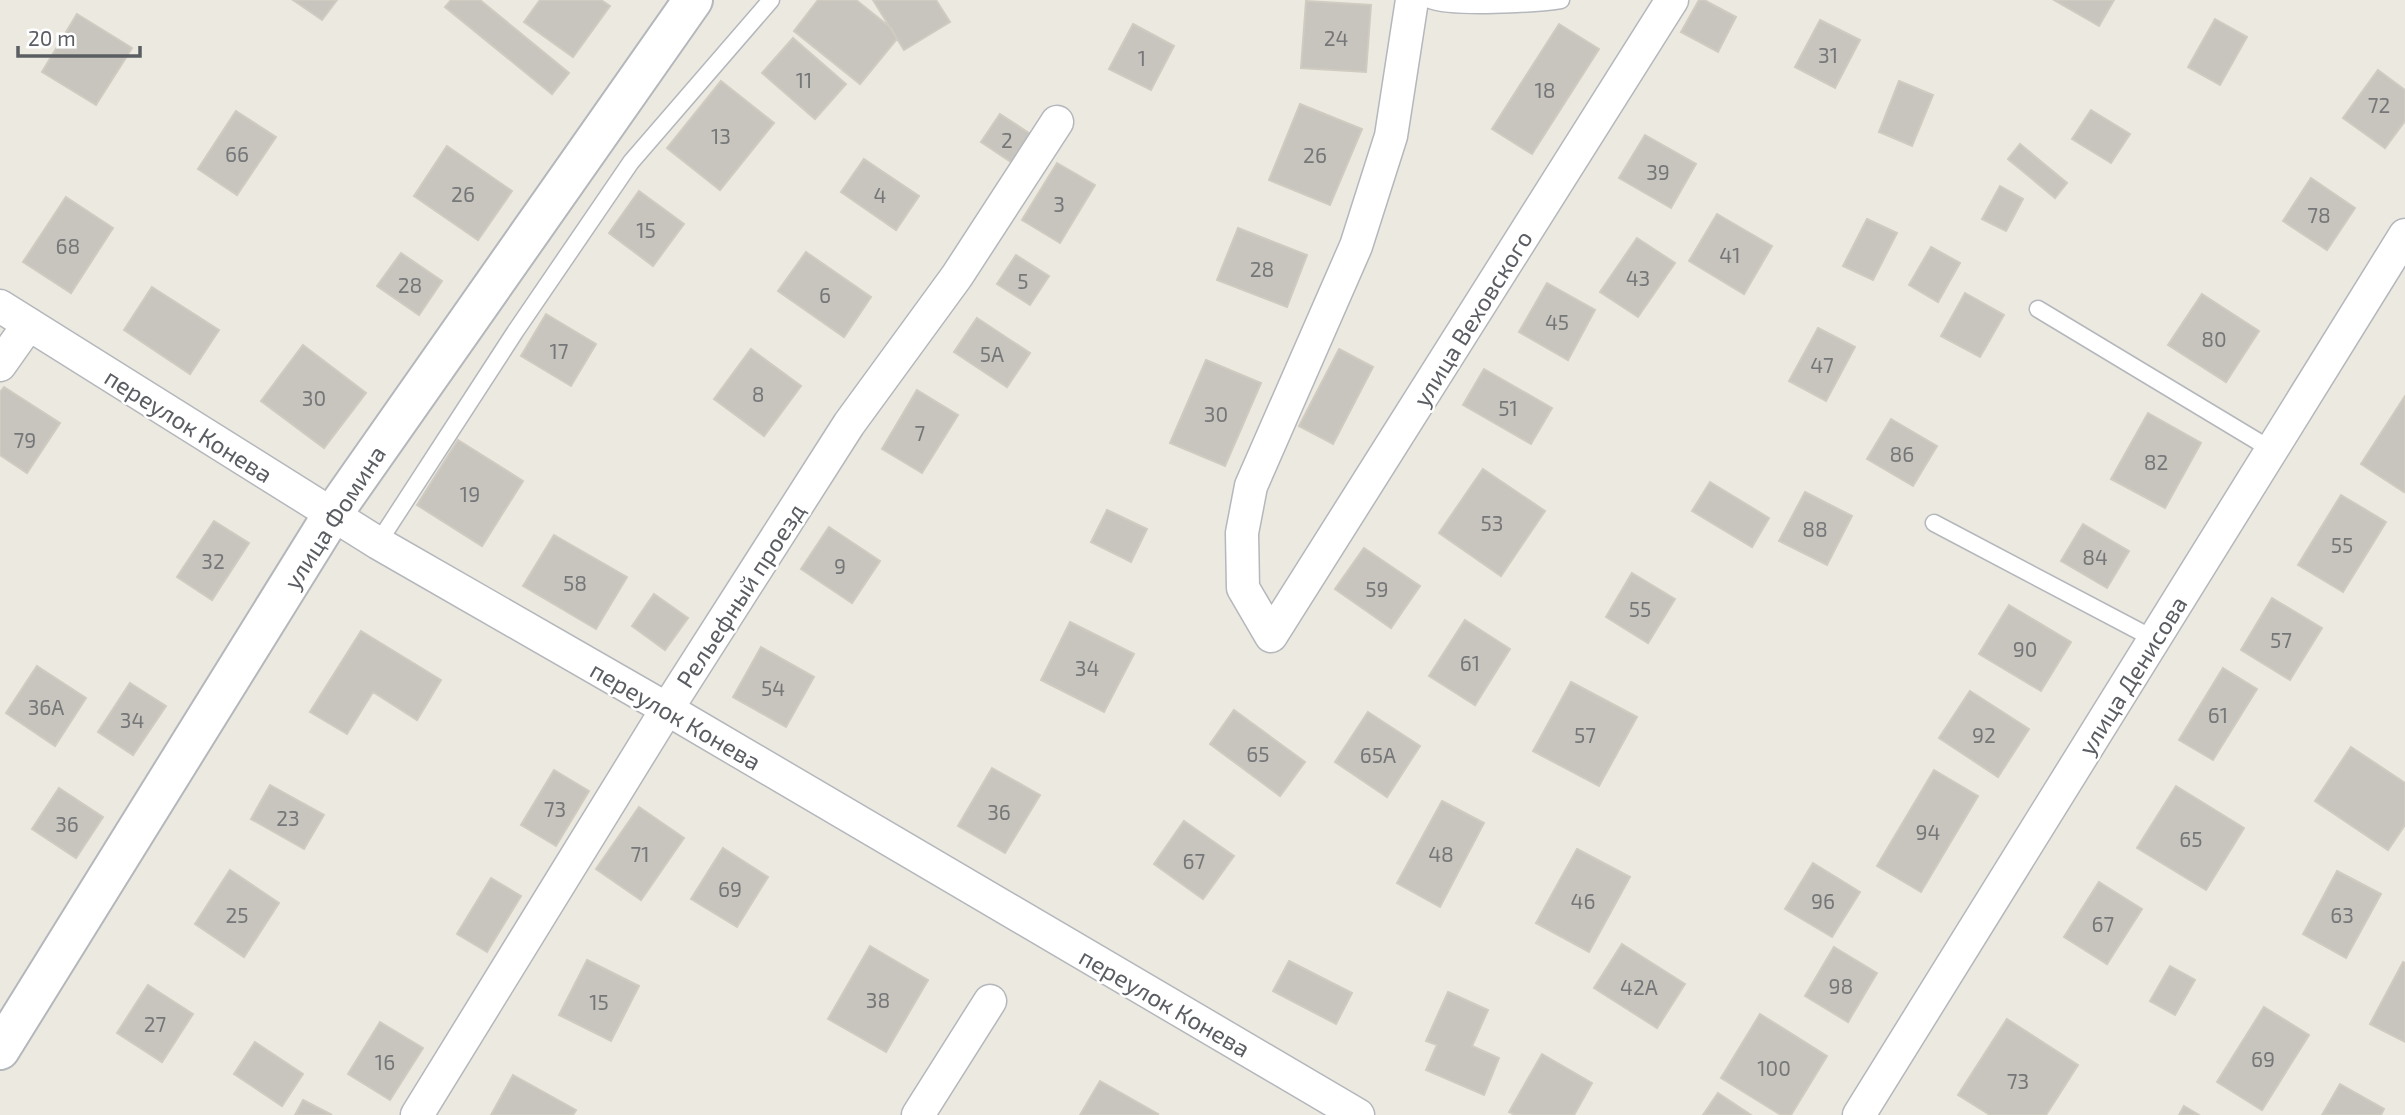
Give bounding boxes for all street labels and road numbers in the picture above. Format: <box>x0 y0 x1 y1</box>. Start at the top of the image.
street label: улица Веховского <box>1406 225 1539 412</box>
street label: переулок Конева <box>99 362 278 489</box>
street label: улица Фомина <box>277 440 392 595</box>
street label: Рельефный проезд <box>670 497 810 693</box>
street label: улица Денисова <box>2072 590 2193 760</box>
street label: переулок Конева <box>585 654 767 777</box>
street label: переулок Конева <box>1074 941 1256 1064</box>

